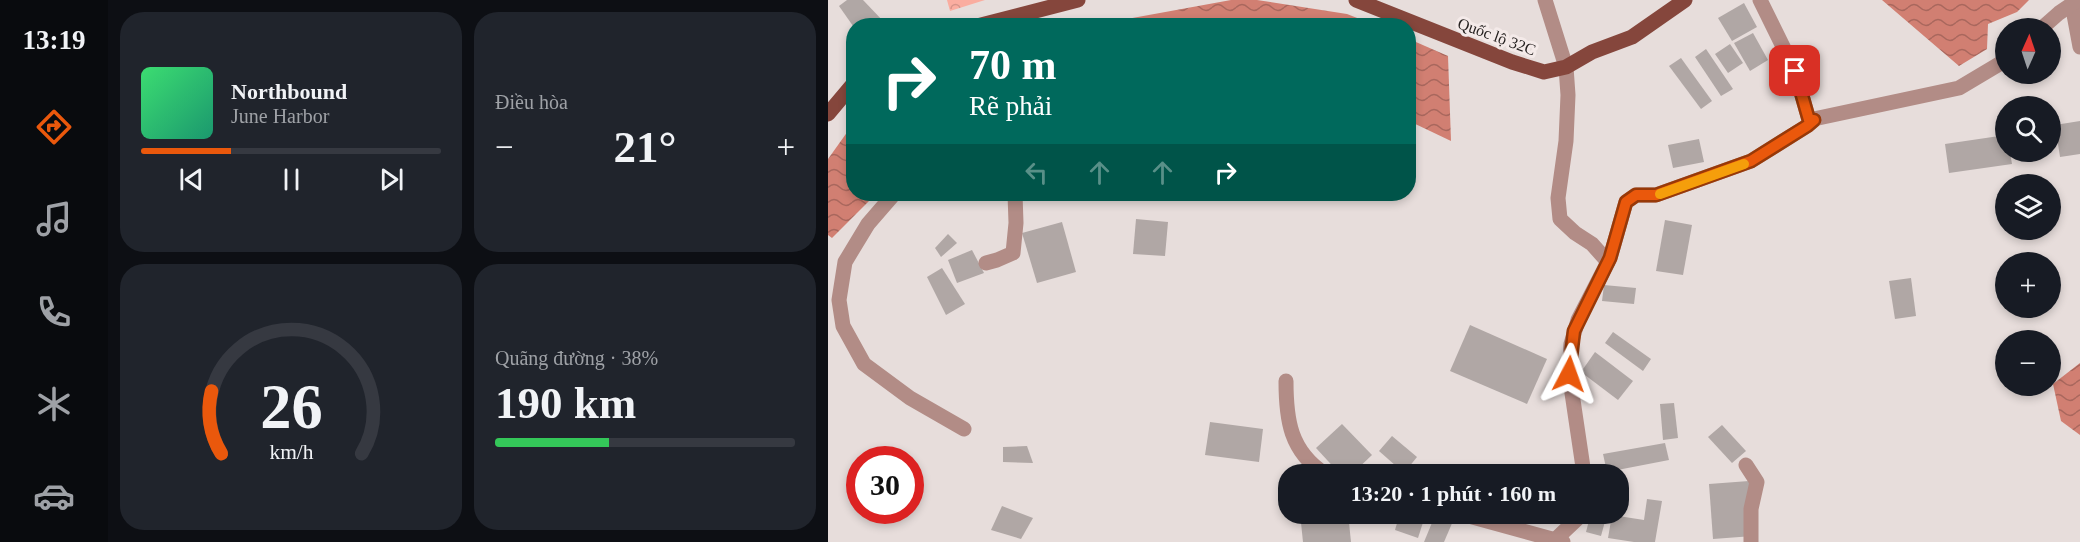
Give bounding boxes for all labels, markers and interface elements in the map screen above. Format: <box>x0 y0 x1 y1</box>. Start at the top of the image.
street label: Quốc lộ 32C <box>1455 14 1538 58</box>
north arrow <box>1995 18 2061 84</box>
map controls <box>1995 18 2061 396</box>
text: 13:19 <box>23 25 86 55</box>
icon: right <box>870 42 948 120</box>
text: 70 m <box>969 42 1057 88</box>
pin <box>1769 45 1820 96</box>
icon: arrive <box>1778 54 1811 87</box>
text: Northbound <box>231 79 347 104</box>
text: Điều hòa <box>495 91 568 113</box>
text: Rẽ phải <box>969 91 1052 121</box>
button: search <box>1995 96 2061 162</box>
text: June Harbor <box>231 105 329 127</box>
icon: directions <box>33 106 75 148</box>
text: 21° <box>614 122 677 172</box>
text: − <box>495 129 514 165</box>
text: + <box>776 129 795 165</box>
icon: left <box>1020 156 1053 189</box>
icon: ahead <box>1083 156 1116 189</box>
icon: ahead <box>1146 156 1179 189</box>
icon: right <box>1209 156 1242 189</box>
icon: previous <box>175 163 208 196</box>
icon: pause <box>275 163 308 196</box>
icon: next <box>375 163 408 196</box>
button: layers <box>1995 174 2061 240</box>
icon: music <box>33 198 75 240</box>
button: + <box>1995 252 2061 318</box>
icon: phone <box>33 291 75 333</box>
button: − <box>1995 330 2061 396</box>
position arrow <box>1537 342 1601 406</box>
text: Quãng đường · 38% <box>495 347 658 369</box>
text: 26 <box>260 372 322 441</box>
text: 190 km <box>495 378 636 428</box>
icon: climate <box>33 383 75 425</box>
text: km/h <box>269 440 313 464</box>
speed limit sign: 30 <box>846 446 924 524</box>
icon: car <box>33 475 75 517</box>
text: 13:20 · 1 phút · 160 m <box>1351 481 1556 506</box>

